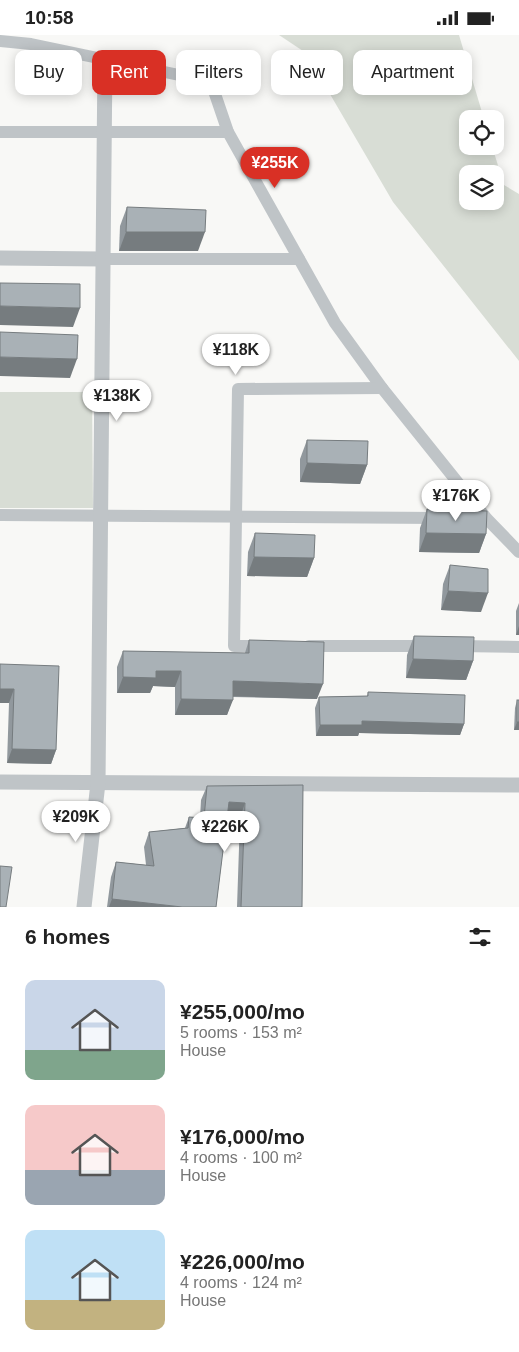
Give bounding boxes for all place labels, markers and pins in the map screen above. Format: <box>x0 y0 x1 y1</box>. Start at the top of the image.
pin: ¥255K <box>240 147 310 189</box>
pin: ¥118K <box>201 333 271 376</box>
pin: ¥138K <box>82 379 152 422</box>
pin: ¥176K <box>421 479 491 522</box>
pin: ¥209K <box>41 801 111 843</box>
pin: ¥226K <box>190 811 260 853</box>

